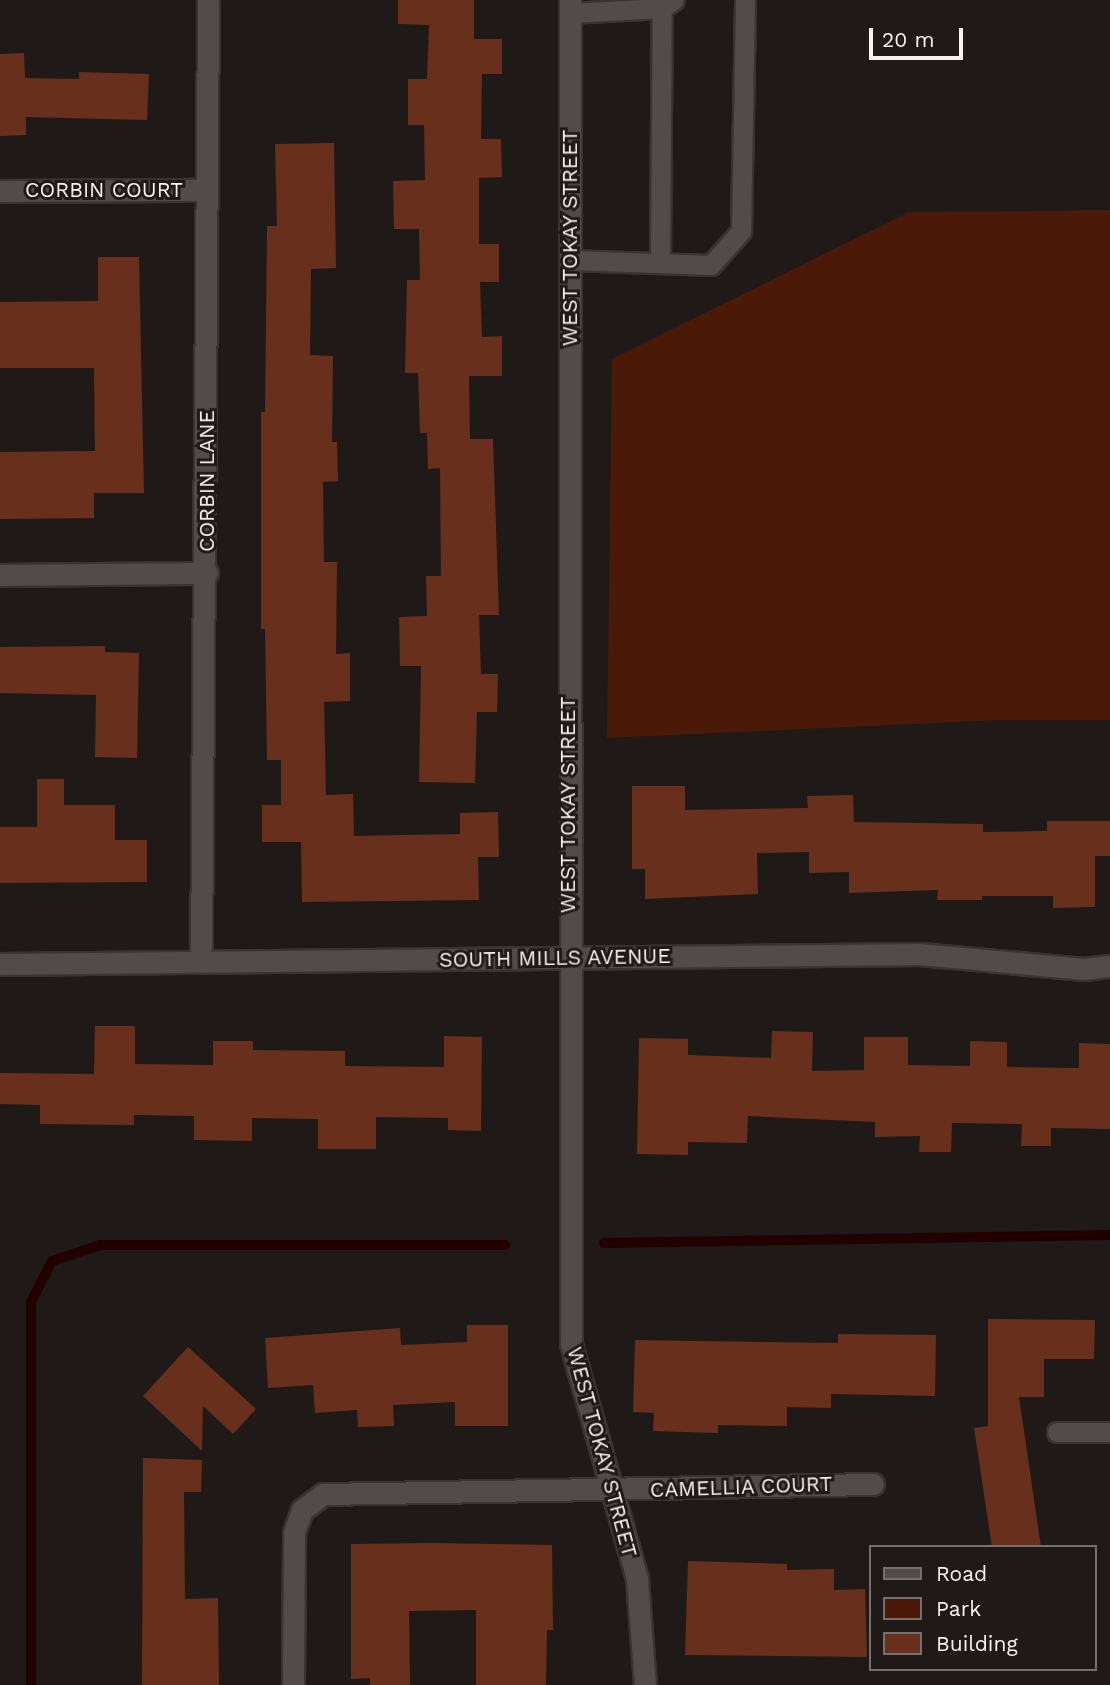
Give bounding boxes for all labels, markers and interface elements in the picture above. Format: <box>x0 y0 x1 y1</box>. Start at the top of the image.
scale bar <box>872 14 967 58</box>
text: 20 m <box>882 27 934 52</box>
street label: WEST TOKAY STREET <box>557 129 583 347</box>
street label: CORBIN COURT <box>25 177 183 203</box>
street label: CORBIN LANE <box>194 410 220 552</box>
street label: WEST TOKAY STREET <box>555 696 581 914</box>
street label: SOUTH MILLS AVENUE <box>439 943 671 973</box>
street label: WEST TOKAY STREET <box>562 1343 642 1561</box>
street label: CAMELLIA COURT <box>649 1471 833 1503</box>
legend <box>869 1545 1096 1671</box>
text: Road <box>936 1561 987 1586</box>
text: Park <box>936 1596 981 1621</box>
text: Building <box>936 1631 1018 1656</box>

